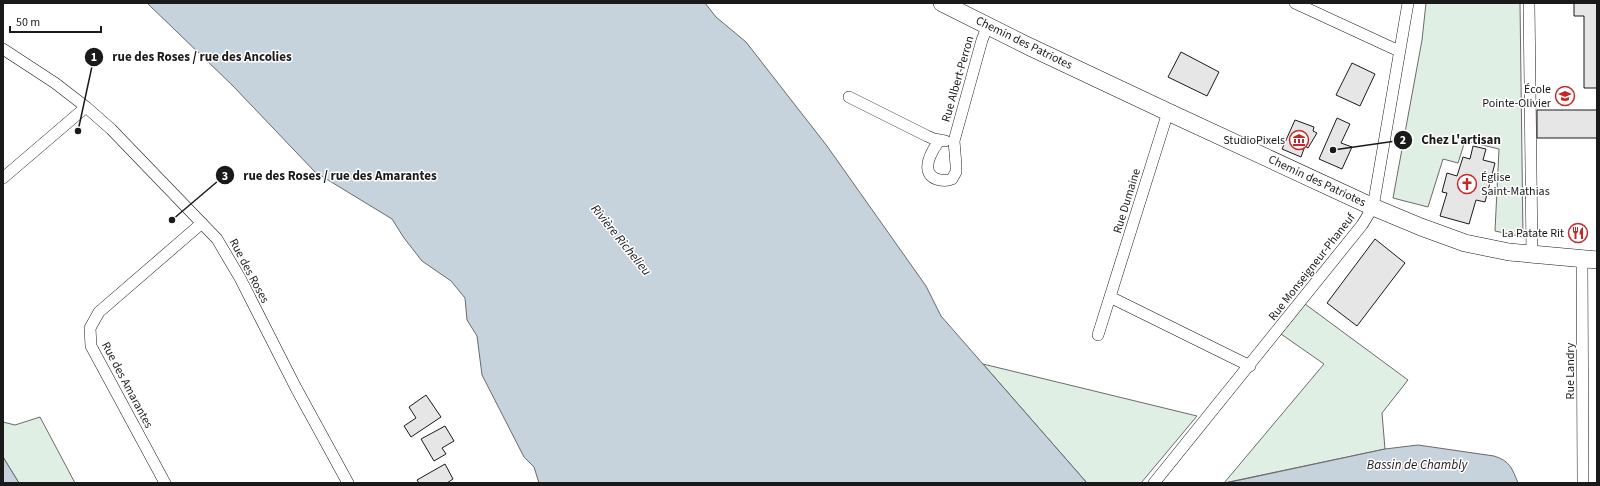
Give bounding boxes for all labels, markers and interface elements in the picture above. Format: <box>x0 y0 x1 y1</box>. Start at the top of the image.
scale bar <box>10 8 101 34</box>
street label: Chemin des Patriotes <box>973 12 1075 74</box>
text: 50 m <box>16 14 40 31</box>
street label: Rue Albert-Perron <box>938 34 978 124</box>
callout: rue des Roses / rue des Ancolies <box>84 44 300 69</box>
text: rue des Roses / rue des Ancolies <box>112 48 292 66</box>
text: 1 <box>91 49 97 66</box>
place label: École Pointe-Olivier <box>1482 81 1552 112</box>
school or university icon: École Pointe-Olivier <box>1554 85 1576 107</box>
callout: Chez L'artisan <box>1393 127 1508 152</box>
museum icon: StudioPixels <box>1288 129 1310 151</box>
text: Chez L'artisan <box>1421 131 1501 149</box>
place label: StudioPixels <box>1223 132 1285 149</box>
text: 2 <box>1400 132 1406 149</box>
street label: Chemin des Patriotes <box>1265 151 1369 211</box>
callout: rue des Roses / rue des Amarantes <box>215 163 444 188</box>
street label: Rue Dumaine <box>1109 166 1145 236</box>
text: rue des Roses / rue des Amarantes <box>243 167 437 185</box>
text: 3 <box>222 168 228 185</box>
place label: Église Saint-Mathias <box>1481 169 1550 200</box>
church icon: Église Saint-Mathias <box>1456 173 1478 195</box>
water label: Rivière Richelieu <box>587 201 655 280</box>
street label: Rue Monseigneur-Phaneuf <box>1265 209 1360 324</box>
restaurant icon: La Patate Rit <box>1567 222 1589 244</box>
place label: La Patate Rit <box>1502 225 1564 242</box>
street label: Rue des Roses <box>225 236 273 306</box>
street label: Rue des Amarantes <box>97 339 157 431</box>
street label: Rue Landry <box>1562 342 1579 399</box>
water label: Bassin de Chambly <box>1367 456 1468 474</box>

